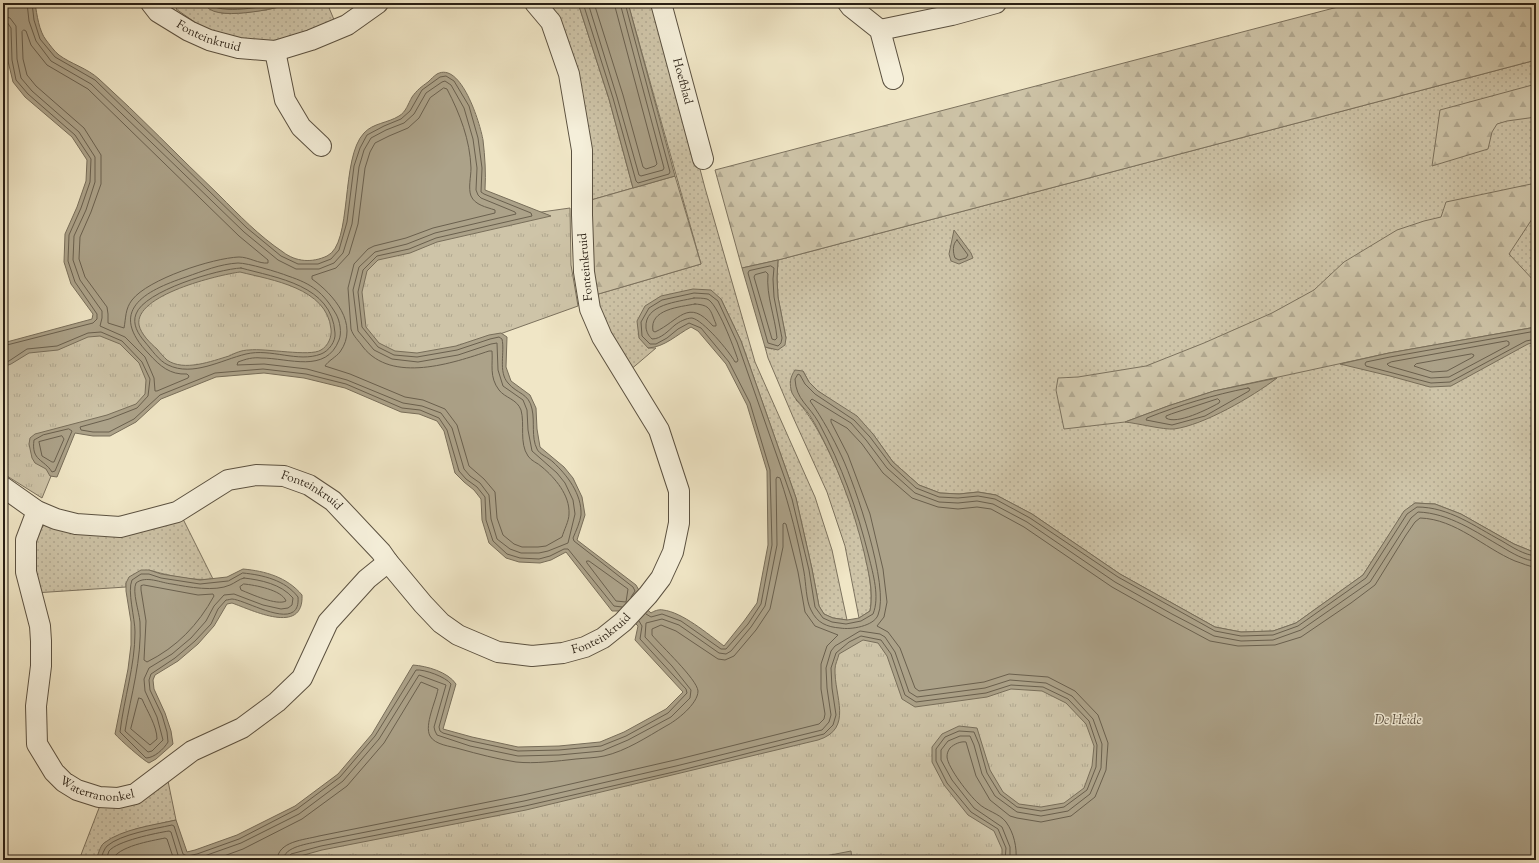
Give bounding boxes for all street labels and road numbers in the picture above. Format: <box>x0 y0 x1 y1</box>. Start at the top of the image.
street label: Fonteinkruid <box>173 16 243 57</box>
street label: Hoefblad <box>667 56 697 107</box>
street label: Fonteinkruid <box>574 232 598 302</box>
street label: Fonteinkruid <box>278 467 347 515</box>
street label: Fonteinkruid <box>570 609 636 659</box>
street label: Waterranonkel <box>56 772 137 807</box>

